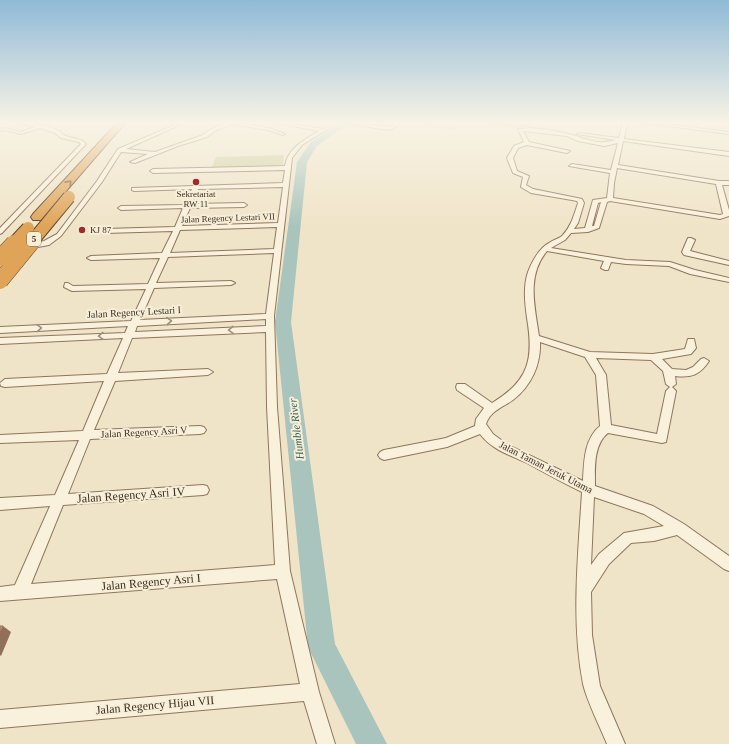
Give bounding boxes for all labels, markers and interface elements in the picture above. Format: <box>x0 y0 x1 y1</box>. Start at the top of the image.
marker: Sekretariat RW 11 <box>191 177 201 187</box>
one-way arrow <box>64 180 72 188</box>
place label: Sekretariat RW 11 <box>177 189 216 209</box>
street label: Jalan Regency Lestari VII <box>181 211 275 225</box>
marker: KJ 87 <box>77 225 87 235</box>
place label: KJ 87 <box>90 225 112 235</box>
road number: 5 <box>27 232 41 246</box>
street label: Jalan Regency Lestari I <box>87 304 181 320</box>
one-way arrow <box>166 317 172 326</box>
one-way arrow <box>36 324 42 333</box>
one-way arrow <box>228 326 234 335</box>
one-way arrow <box>98 332 104 341</box>
water label: Humble River <box>286 397 306 461</box>
street label: Jalan Regency Asri V <box>100 424 188 440</box>
street label: Jalan Taman Jeruk Utama <box>498 439 595 496</box>
street label: Jalan Regency Asri IV <box>76 484 186 506</box>
street label: Jalan Regency Asri I <box>101 571 201 593</box>
street label: Jalan Regency Hijau VII <box>95 693 215 717</box>

